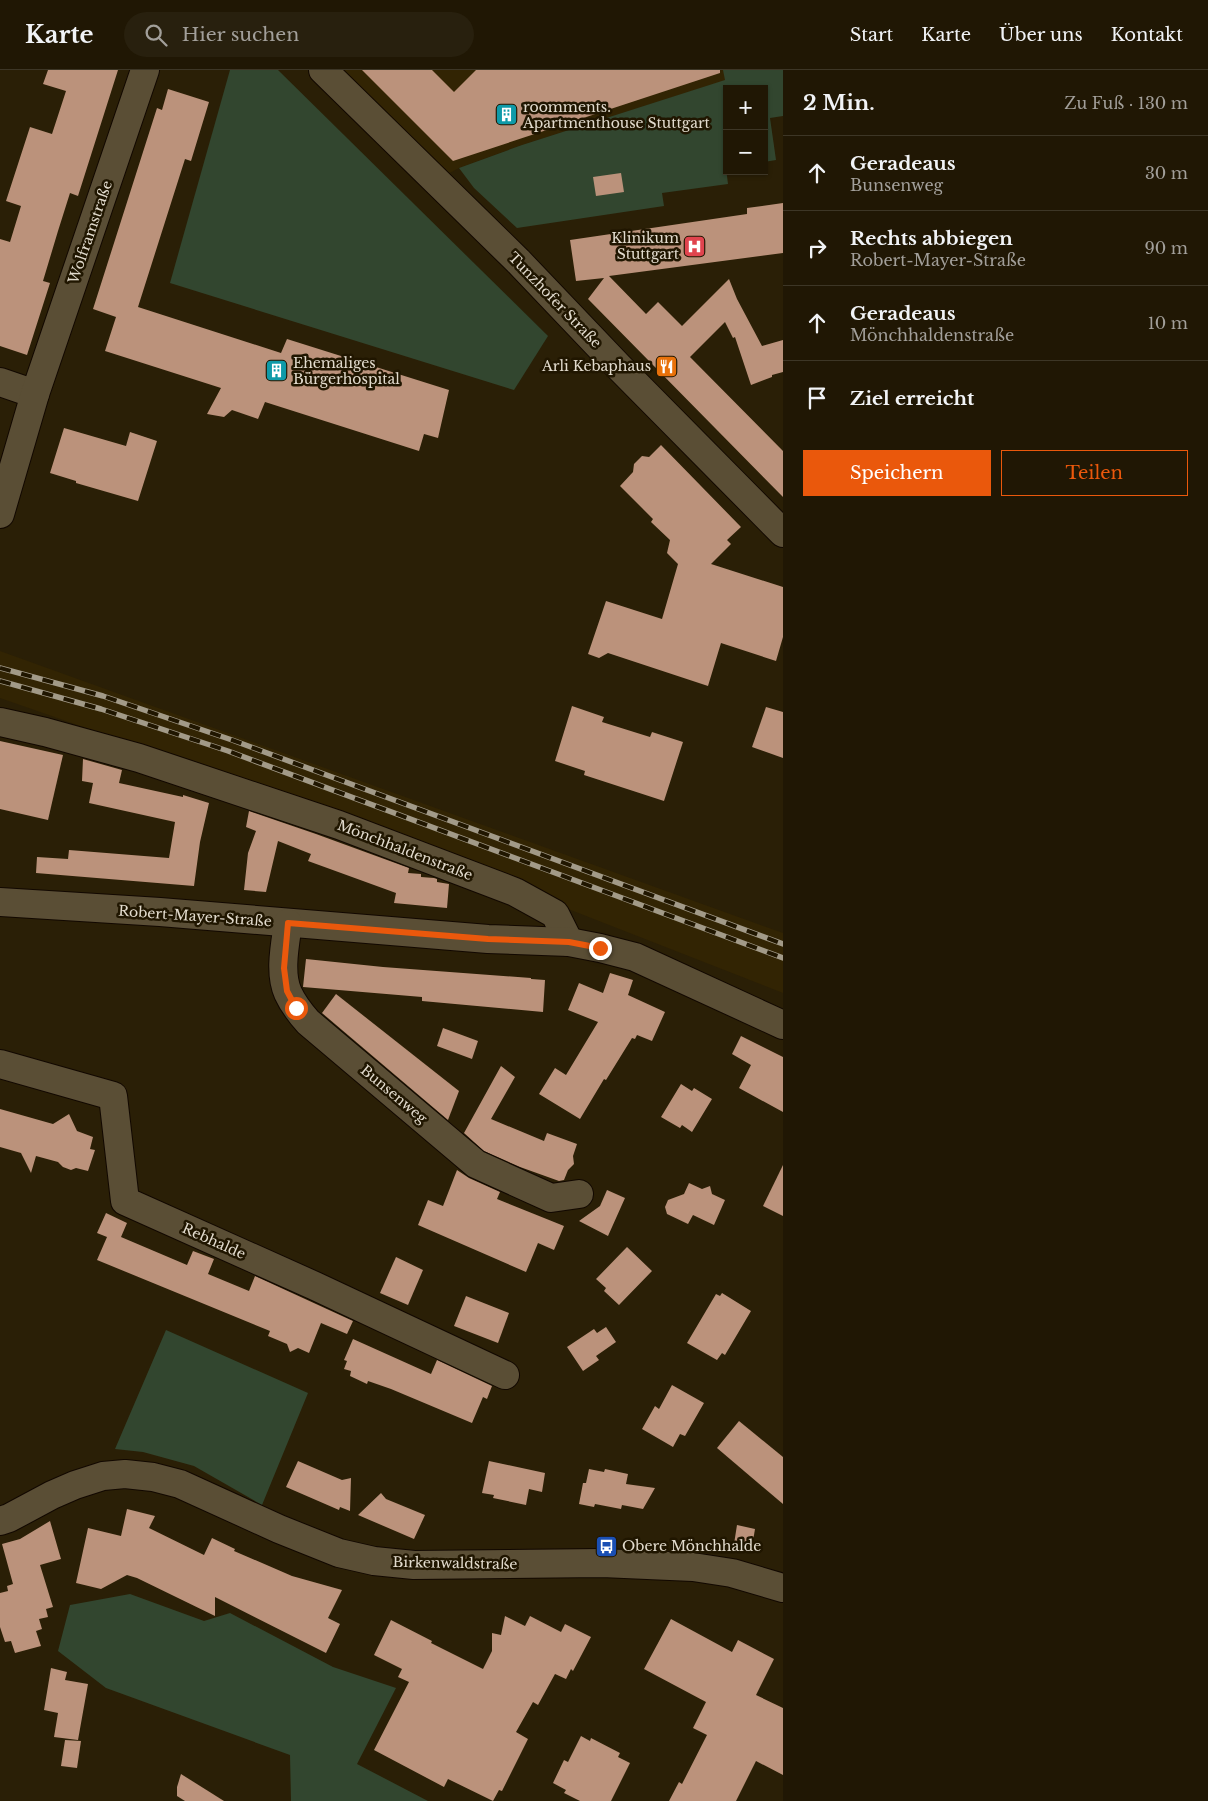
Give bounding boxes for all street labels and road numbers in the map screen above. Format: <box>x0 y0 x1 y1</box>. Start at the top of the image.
street label: Wolframstraße <box>64 178 116 287</box>
street label: Tunzhofer Straße <box>505 248 605 352</box>
street label: Mönchhaldenstraße <box>335 816 475 884</box>
street label: Robert-Mayer-Straße <box>118 902 272 930</box>
street label: Bunsenweg <box>357 1061 431 1127</box>
street label: Rebhalde <box>179 1219 249 1263</box>
street label: Birkenwaldstraße <box>392 1553 518 1573</box>

